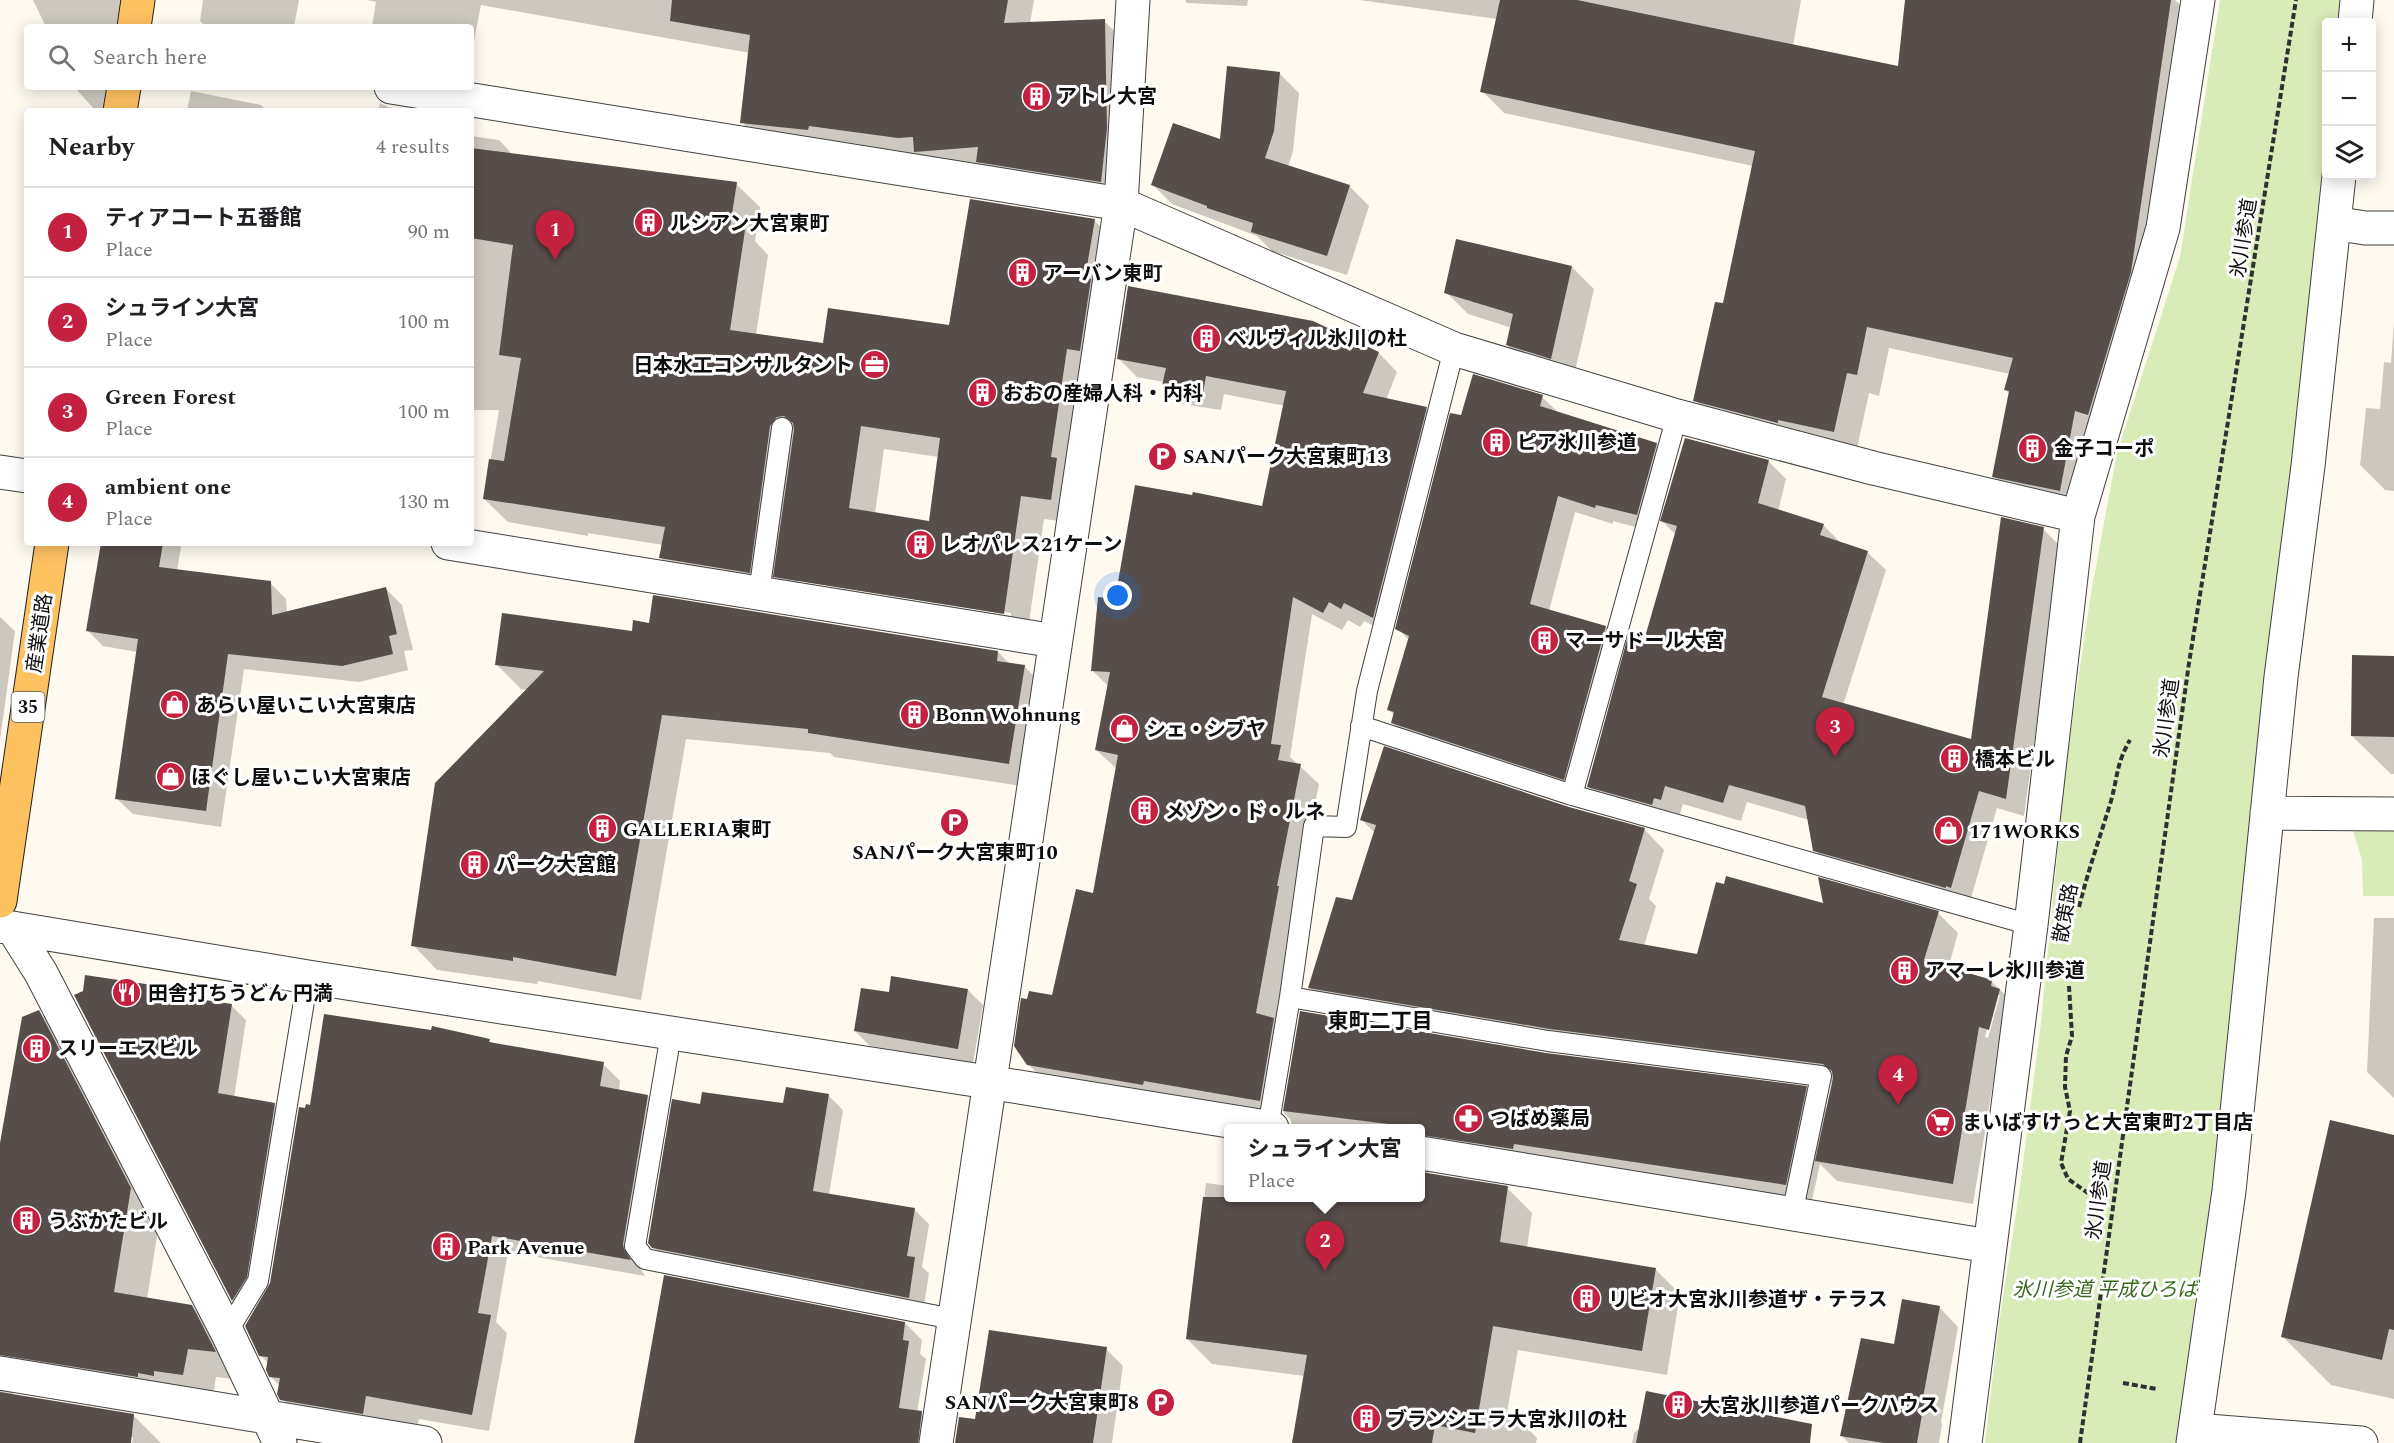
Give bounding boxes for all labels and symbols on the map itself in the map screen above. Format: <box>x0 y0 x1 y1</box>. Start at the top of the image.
building icon: アトレ大宮 <box>1020 80 1052 112</box>
place label: アトレ大宮 <box>1057 82 1157 112</box>
street label: 氷川参道 <box>2223 196 2265 280</box>
building icon: ルシアン大宮東町 <box>633 207 665 239</box>
place label: ルシアン大宮東町 <box>670 209 829 239</box>
pin: 1 <box>536 210 574 260</box>
building icon: アーバン東町 <box>1006 257 1038 289</box>
place label: アーバン東町 <box>1043 259 1163 289</box>
building icon: ベルヴィル氷川の杜 <box>1190 322 1222 354</box>
place label: ベルヴィル氷川の杜 <box>1227 324 1407 354</box>
office icon: 日本水工コンサルタント <box>858 349 890 381</box>
place label: 日本水工コンサルタント <box>633 351 853 381</box>
building icon: おおの産婦人科・内科 <box>966 377 998 409</box>
place label: おおの産婦人科・内科 <box>1003 379 1203 409</box>
building icon: ピア氷川参道 <box>1480 426 1512 458</box>
place label: ピア氷川参道 <box>1517 428 1637 458</box>
building icon: 金子コーポ <box>2017 432 2049 464</box>
place label: 金子コーポ <box>2054 434 2154 464</box>
parking icon: SANパーク大宮東町13 <box>1146 440 1178 472</box>
place label: SANパーク大宮東町13 <box>1183 442 1388 472</box>
building icon: レオパレス21ケーン <box>904 528 936 560</box>
place label: レオパレス21ケーン <box>941 530 1122 560</box>
your location <box>1103 581 1132 610</box>
street label: 産業道路 <box>20 591 60 675</box>
building icon: マーサドール大宮 <box>1528 624 1560 656</box>
place label: マーサドール大宮 <box>1565 626 1725 656</box>
street label: 氷川参道 <box>2147 676 2187 760</box>
shop icon: あらい屋いこい大宮東店 <box>159 689 191 721</box>
place label: あらい屋いこい大宮東店 <box>196 691 416 721</box>
road number: 35 <box>12 692 44 722</box>
building icon: Bonn Wohnung <box>898 698 930 730</box>
place label: Bonn Wohnung <box>935 700 1081 730</box>
pin: 3 <box>1816 708 1854 757</box>
shop icon: シェ・シブヤ <box>1109 713 1141 745</box>
place label: シェ・シブヤ <box>1146 715 1266 745</box>
building icon: 橋本ビル <box>1938 743 1970 775</box>
place label: 橋本ビル <box>1975 745 2055 775</box>
shop icon: ほぐし屋いこい大宮東店 <box>154 761 186 793</box>
place label: ほぐし屋いこい大宮東店 <box>191 763 411 793</box>
building icon: メゾン・ド・ルネ <box>1128 795 1160 827</box>
place label: メゾン・ド・ルネ <box>1165 797 1325 827</box>
parking icon: SANパーク大宮東町10 <box>939 806 971 838</box>
building icon: GALLERIA東町 <box>586 813 618 845</box>
place label: GALLERIA東町 <box>623 815 771 845</box>
shop icon: 171WORKS <box>1932 815 1964 847</box>
place label: 171WORKS <box>1969 817 2080 847</box>
place label: SANパーク大宮東町10 <box>852 838 1058 868</box>
building icon: パーク大宮館 <box>459 848 491 880</box>
place label: パーク大宮館 <box>496 850 616 880</box>
street label: 散策路 <box>2046 881 2086 946</box>
building icon: アマーレ氷川参道 <box>1888 954 1920 986</box>
place label: アマーレ氷川参道 <box>1925 956 2085 986</box>
restaurant icon: 田舎打ちうどん 円満 <box>111 977 143 1009</box>
place label: 田舎打ちうどん 円満 <box>148 979 333 1009</box>
district label: 東町二丁目 <box>1328 1006 1433 1038</box>
building icon: スリーエスビル <box>21 1032 53 1064</box>
place label: スリーエスビル <box>58 1034 198 1064</box>
pin: 4 <box>1878 1056 1918 1105</box>
pharmacy icon: つばめ薬局 <box>1453 1102 1485 1134</box>
place label: つばめ薬局 <box>1490 1104 1590 1134</box>
supermarket icon: まいばすけっと大宮東町2丁目店 <box>1925 1106 1957 1138</box>
place label: まいばすけっと大宮東町2丁目店 <box>1962 1108 2253 1138</box>
street label: 氷川参道 <box>2079 1158 2119 1242</box>
building icon: うぶかたビル <box>11 1205 43 1237</box>
place label: うぶかたビル <box>48 1207 168 1237</box>
pin: 2 <box>1306 1222 1344 1271</box>
building icon: Park Avenue <box>430 1231 462 1263</box>
place label: Park Avenue <box>467 1233 585 1263</box>
park label: 氷川参道 平成ひろば <box>2013 1275 2200 1305</box>
building icon: リビオ大宮氷川参道ザ・テラス <box>1571 1283 1603 1315</box>
place label: リビオ大宮氷川参道ザ・テラス <box>1608 1285 1888 1315</box>
parking icon: SANパーク大宮東町8 <box>1144 1386 1176 1418</box>
place label: SANパーク大宮東町8 <box>945 1388 1139 1418</box>
building icon: 大宮氷川参道パークハウス <box>1663 1389 1695 1421</box>
place label: 大宮氷川参道パークハウス <box>1700 1391 1939 1421</box>
building icon: ブランシエラ大宮氷川の杜 <box>1350 1403 1382 1435</box>
place label: ブランシエラ大宮氷川の杜 <box>1387 1405 1627 1435</box>

